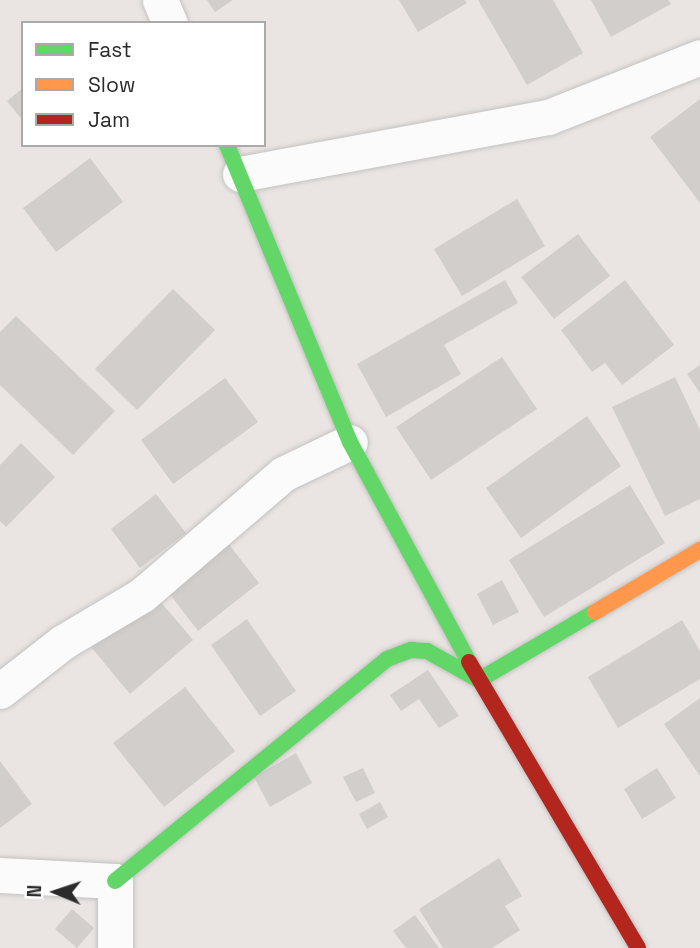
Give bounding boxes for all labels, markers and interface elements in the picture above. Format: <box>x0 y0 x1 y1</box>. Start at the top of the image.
legend <box>21 21 266 147</box>
text: Fast <box>88 36 132 63</box>
text: Slow <box>88 71 136 98</box>
text: Jam <box>88 106 130 133</box>
north arrow <box>21 857 91 927</box>
text: N <box>22 884 47 898</box>

